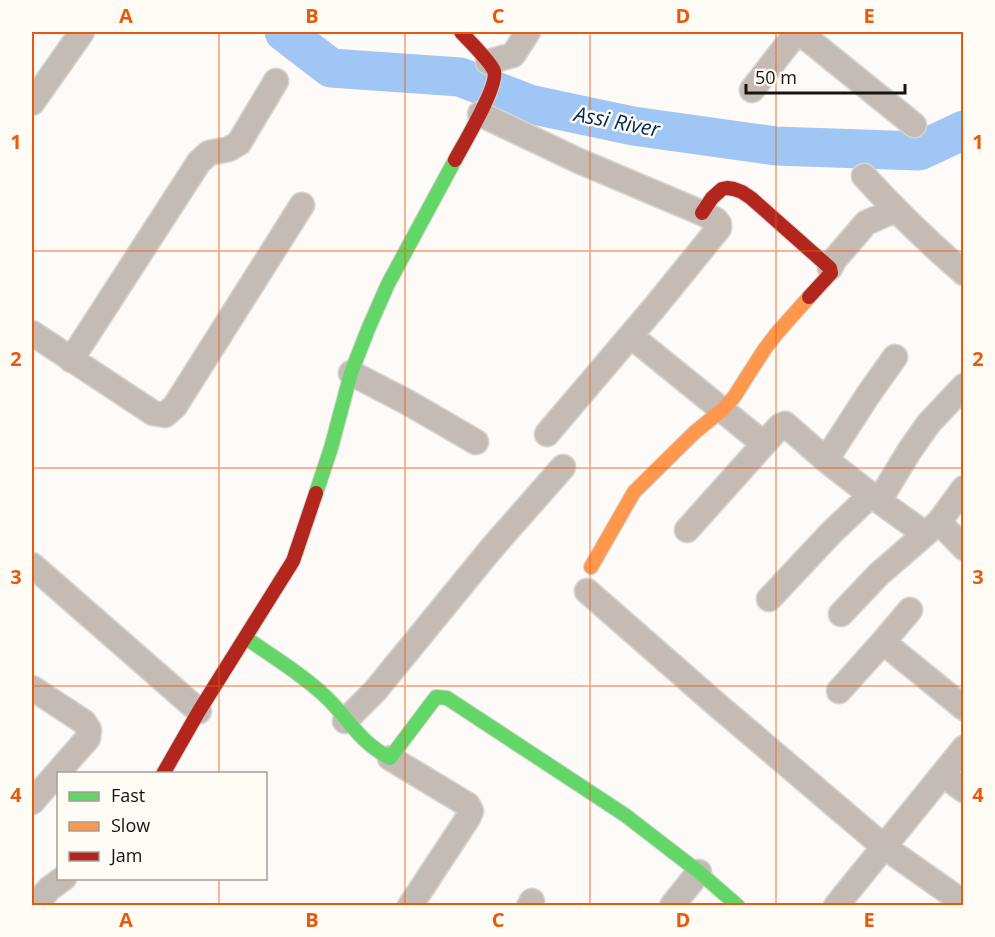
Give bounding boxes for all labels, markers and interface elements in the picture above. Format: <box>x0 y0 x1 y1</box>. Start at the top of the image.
text: A <box>119 2 133 29</box>
text: B <box>305 2 319 29</box>
text: C <box>492 2 505 29</box>
text: D <box>676 2 690 29</box>
text: E <box>863 2 875 29</box>
scale bar <box>746 57 905 95</box>
text: 50 m <box>755 65 797 89</box>
water label: Assi River <box>570 99 663 143</box>
text: 1 <box>10 128 22 155</box>
text: 1 <box>972 128 984 155</box>
text: 2 <box>10 345 22 372</box>
text: 2 <box>972 345 984 372</box>
text: 3 <box>10 563 22 590</box>
text: 3 <box>972 563 984 590</box>
legend <box>57 772 267 880</box>
text: 4 <box>10 781 22 808</box>
text: 4 <box>972 781 984 808</box>
text: Fast <box>111 783 145 807</box>
text: Slow <box>111 813 150 837</box>
text: Jam <box>109 843 143 867</box>
text: A <box>119 906 133 933</box>
text: B <box>305 906 319 933</box>
text: C <box>492 906 505 933</box>
text: D <box>676 906 690 933</box>
text: E <box>863 906 875 933</box>

